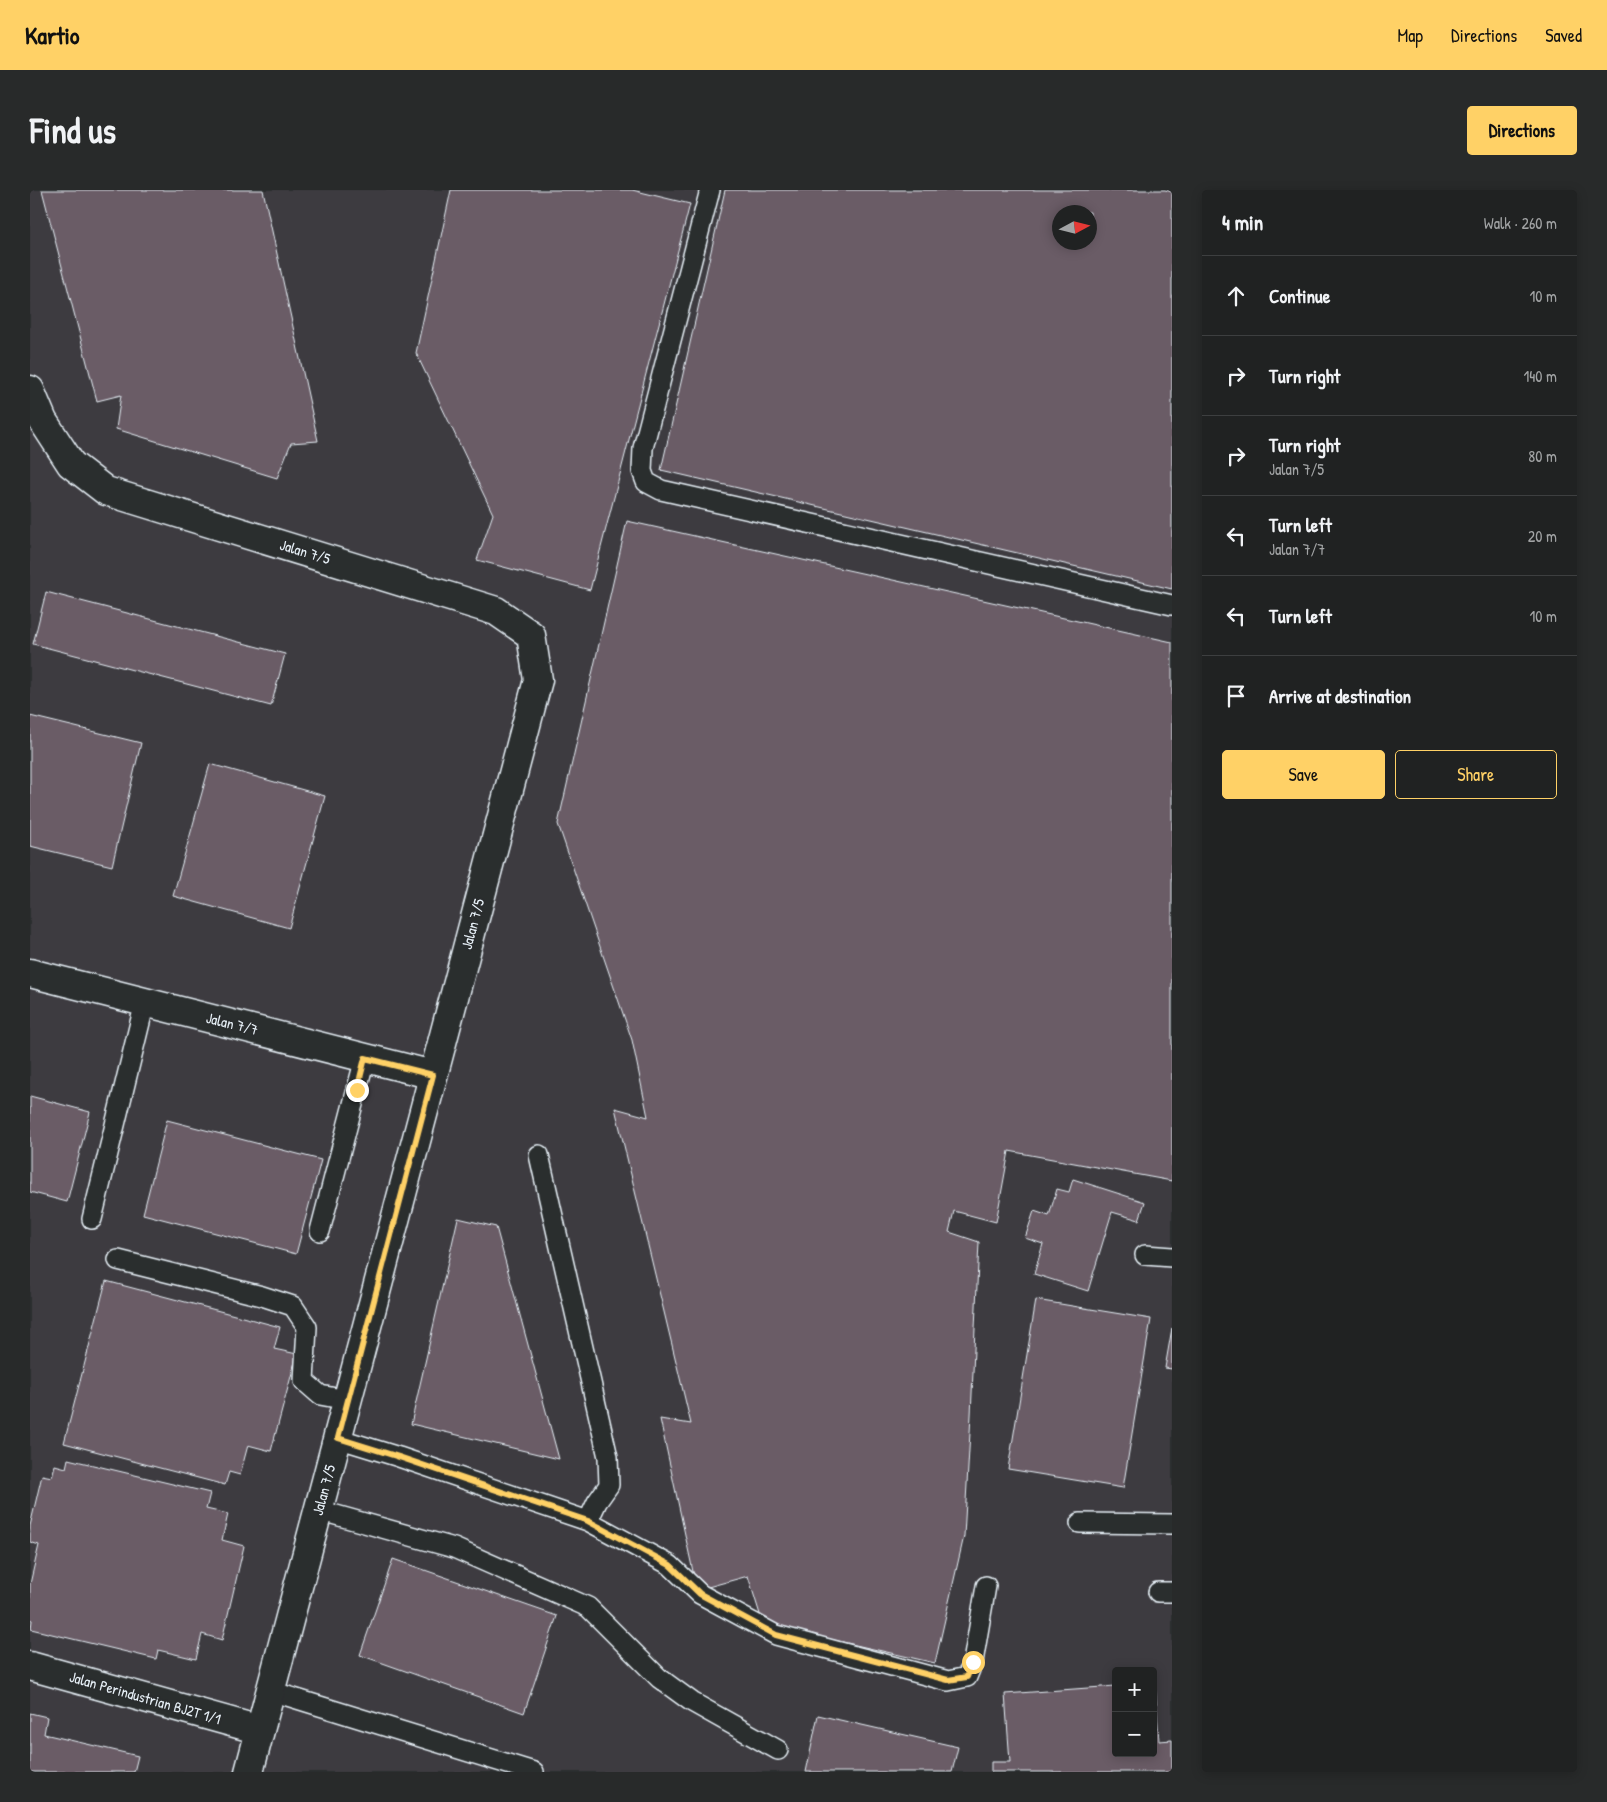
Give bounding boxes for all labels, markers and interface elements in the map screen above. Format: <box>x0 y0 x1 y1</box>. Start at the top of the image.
text: Kartio <box>25 19 80 51</box>
text: Map <box>1398 23 1423 48</box>
text: Directions <box>1451 23 1517 48</box>
text: Saved <box>1545 23 1582 48</box>
button: Directions <box>1467 106 1577 155</box>
text: Find us <box>30 107 116 154</box>
north arrow <box>1052 205 1097 250</box>
text: 4 min <box>1222 208 1263 237</box>
text: Walk · 260 m <box>1484 212 1557 234</box>
icon: ahead <box>1222 282 1250 310</box>
text: Continue <box>1269 283 1330 309</box>
text: 10 m <box>1529 285 1557 307</box>
icon: right <box>1222 362 1250 390</box>
text: Turn right <box>1269 363 1340 389</box>
text: 140 m <box>1523 365 1557 387</box>
text: Turn right <box>1269 432 1340 458</box>
icon: right <box>1222 442 1250 470</box>
text: 80 m <box>1528 445 1557 467</box>
text: Jalan 7/5 <box>1269 458 1324 480</box>
text: Turn left <box>1269 512 1332 538</box>
icon: left <box>1222 522 1250 550</box>
text: 20 m <box>1528 525 1557 547</box>
street label: Jalan 7/5 <box>277 534 334 569</box>
text: Jalan 7/7 <box>1269 538 1325 560</box>
icon: left <box>1222 602 1250 630</box>
text: Turn left <box>1269 603 1332 629</box>
text: 10 m <box>1529 605 1557 627</box>
icon: arrive <box>1222 682 1250 710</box>
text: Arrive at destination <box>1269 683 1411 709</box>
button: Save <box>1222 750 1385 799</box>
button: Share <box>1395 750 1557 799</box>
street label: Jalan 7/5 <box>456 896 490 952</box>
street label: Jalan 7/7 <box>204 1007 260 1040</box>
route end <box>346 1079 369 1102</box>
street label: Jalan 7/5 <box>307 1462 341 1518</box>
route start <box>962 1651 985 1674</box>
street label: Jalan Perindustrian BJ2T 1/1 <box>67 1666 223 1729</box>
map controls <box>1112 1667 1157 1757</box>
button: + <box>1112 1667 1157 1712</box>
button: − <box>1112 1712 1157 1757</box>

